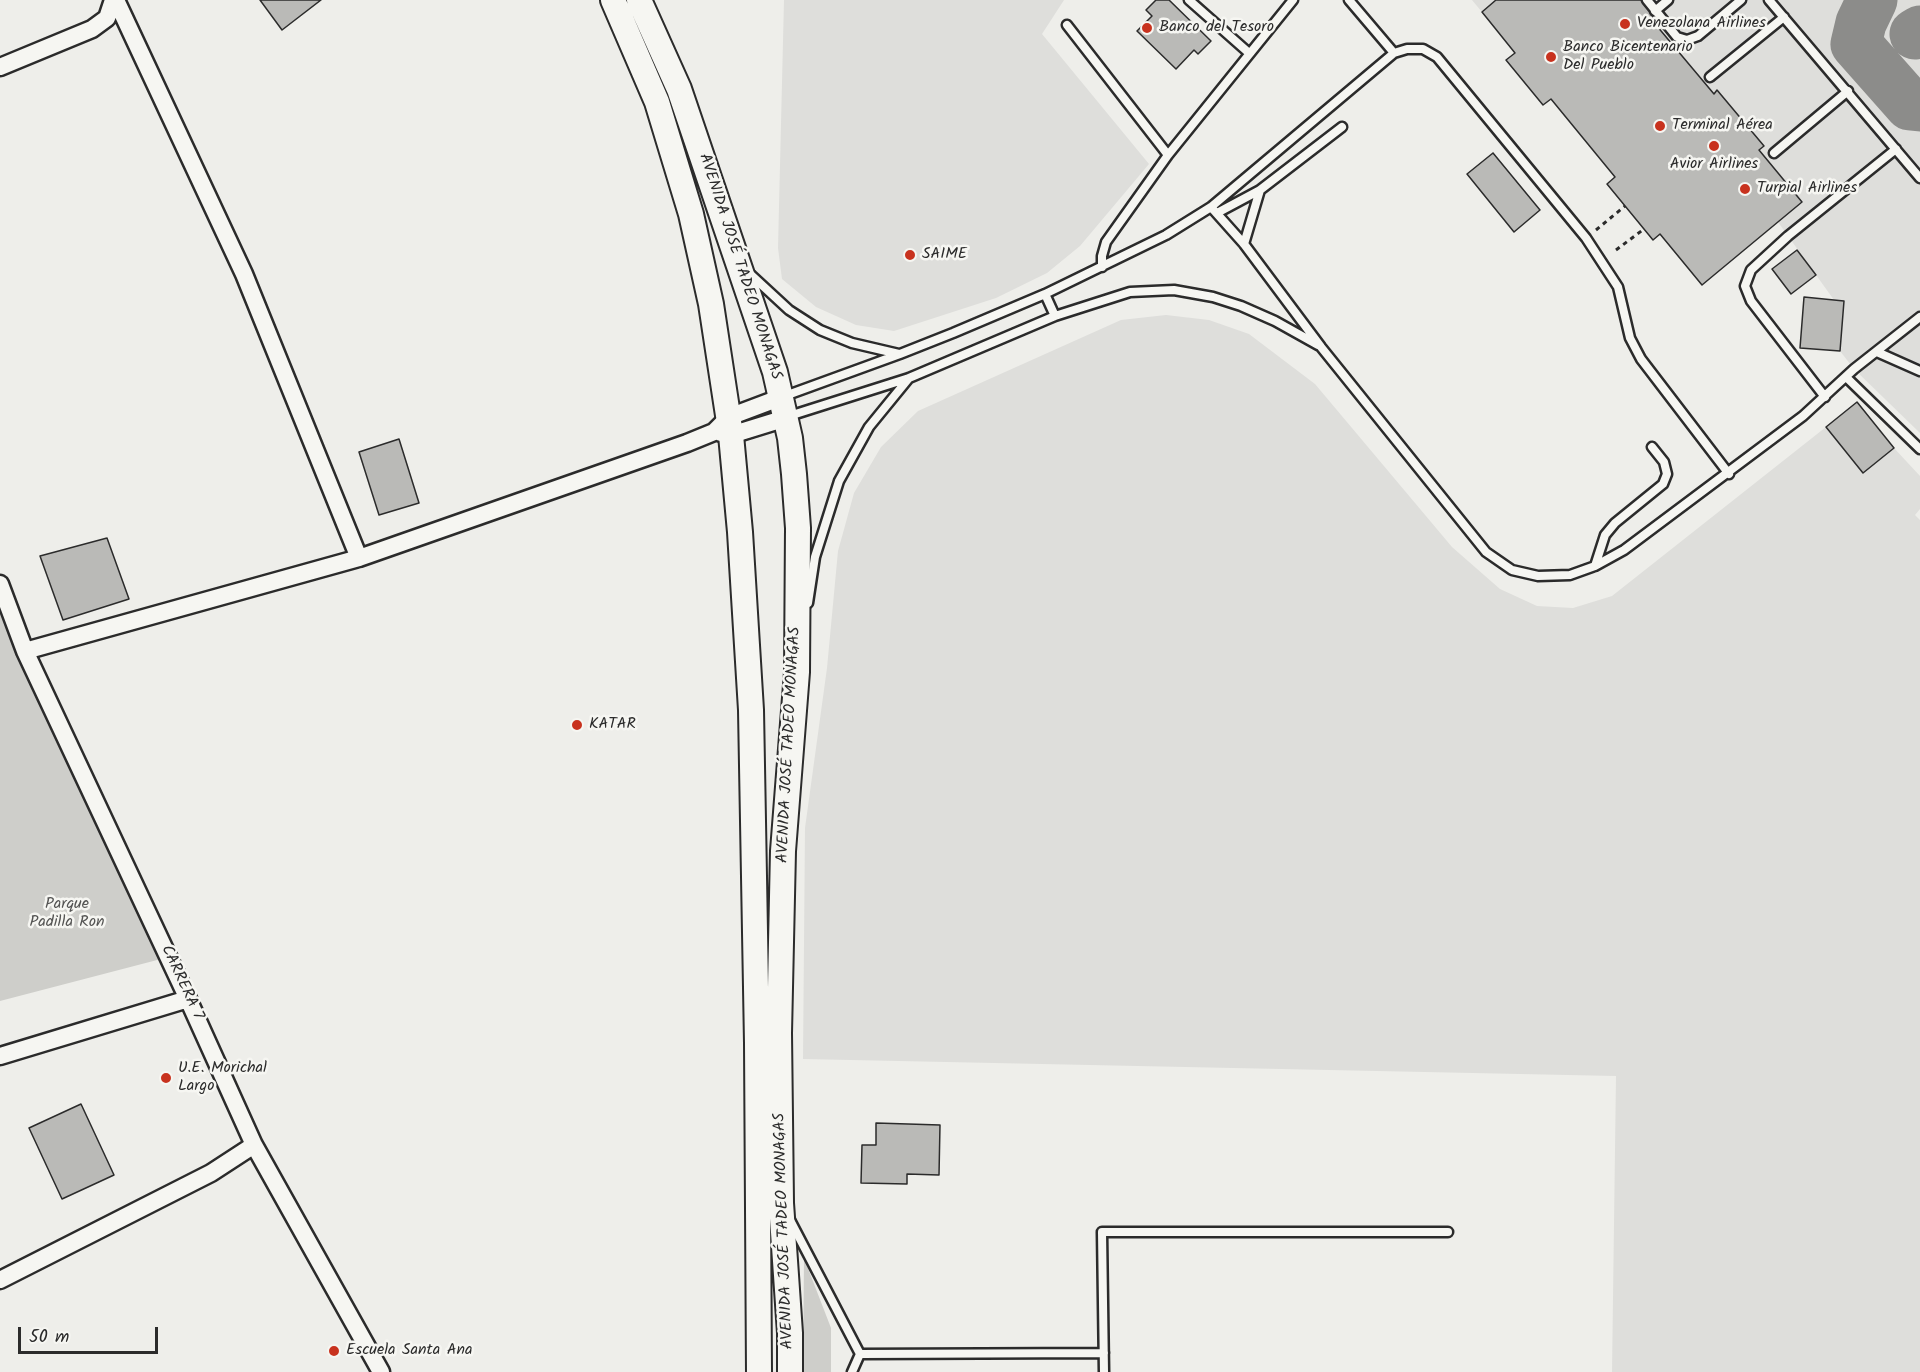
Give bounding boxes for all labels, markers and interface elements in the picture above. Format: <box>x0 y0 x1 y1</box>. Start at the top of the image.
place label: Venezolana Airlines <box>1637 14 1766 34</box>
marker: Venezolana Airlines <box>1618 17 1632 31</box>
place label: Banco del Tesoro <box>1159 18 1274 38</box>
marker: Banco del Tesoro <box>1140 21 1154 35</box>
place label: Banco Bicentenario Del Pueblo <box>1563 38 1693 76</box>
marker: Banco Bicentenario Del Pueblo <box>1544 50 1558 64</box>
place label: Terminal Aérea <box>1672 116 1773 136</box>
marker: Terminal Aérea <box>1653 119 1667 133</box>
marker: Avior Airlines <box>1707 139 1721 153</box>
street label: AVENIDA JOSÉ TADEO MONAGAS <box>693 152 785 382</box>
place label: Avior Airlines <box>1670 155 1758 175</box>
place label: Turpial Airlines <box>1757 179 1857 199</box>
marker: Turpial Airlines <box>1738 182 1752 196</box>
place label: SAIME <box>922 245 967 265</box>
marker: SAIME <box>903 248 917 262</box>
street label: AVENIDA JOSÉ TADEO MONAGAS <box>774 626 806 864</box>
place label: KATAR <box>589 715 636 735</box>
marker: KATAR <box>570 718 584 732</box>
park label: Parque Padilla Ron <box>30 895 104 933</box>
street label: CARRERA 7 <box>155 943 207 1023</box>
place label: U.E. Morichal Largo <box>178 1059 267 1097</box>
marker: U.E. Morichal Largo <box>159 1071 173 1085</box>
street label: AVENIDA JOSÉ TADEO MONAGAS <box>771 1112 799 1350</box>
scale bar <box>21 1315 160 1353</box>
text: 50 m <box>29 1323 69 1352</box>
place label: Escuela Santa Ana <box>346 1341 472 1361</box>
marker: Escuela Santa Ana <box>327 1344 341 1358</box>

